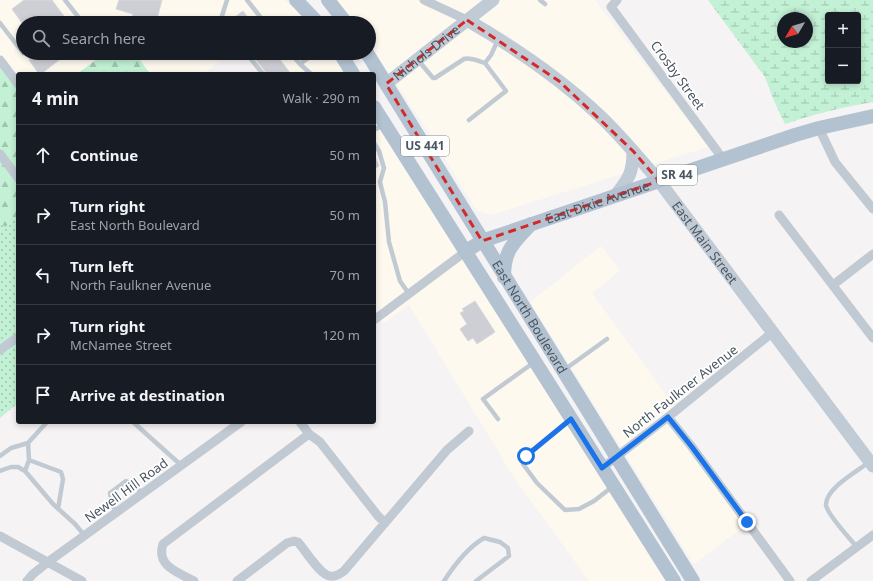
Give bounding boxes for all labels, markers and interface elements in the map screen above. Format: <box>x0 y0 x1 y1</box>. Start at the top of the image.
north arrow <box>777 12 813 48</box>
map controls <box>825 12 861 84</box>
button: + <box>825 12 861 48</box>
search box <box>16 16 376 60</box>
street label: Nichols Drive <box>389 21 463 84</box>
icon: search <box>30 27 52 49</box>
text: Search here <box>62 28 145 48</box>
street label: Crosby Street <box>647 37 709 113</box>
button: − <box>825 48 861 84</box>
text: 4 min <box>32 87 79 110</box>
text: Walk · 290 m <box>282 89 360 107</box>
road number: US 441 <box>401 136 449 156</box>
icon: ahead <box>32 144 54 166</box>
text: Continue <box>70 145 138 165</box>
text: 50 m <box>330 146 360 164</box>
road number: SR 44 <box>657 165 697 185</box>
street label: East Dixie Avenue <box>543 176 652 228</box>
text: Turn right <box>70 196 145 216</box>
street label: East Main Street <box>668 197 742 288</box>
icon: right <box>32 204 54 226</box>
text: 50 m <box>330 206 360 224</box>
text: East North Boulevard <box>70 216 200 234</box>
text: Turn left <box>70 256 134 276</box>
street label: East North Boulevard <box>488 257 572 377</box>
icon: left <box>32 264 54 286</box>
text: 70 m <box>330 266 360 284</box>
text: North Faulkner Avenue <box>70 276 211 294</box>
text: Turn right <box>70 316 145 336</box>
icon: right <box>32 324 54 346</box>
text: 120 m <box>322 326 360 344</box>
text: McNamee Street <box>70 336 172 354</box>
street label: North Faulkner Avenue <box>619 340 741 442</box>
icon: arrive <box>32 384 54 406</box>
text: Arrive at destination <box>70 385 225 405</box>
route start <box>517 447 535 465</box>
street label: Newell Hill Road <box>81 454 171 526</box>
route end <box>738 513 756 531</box>

